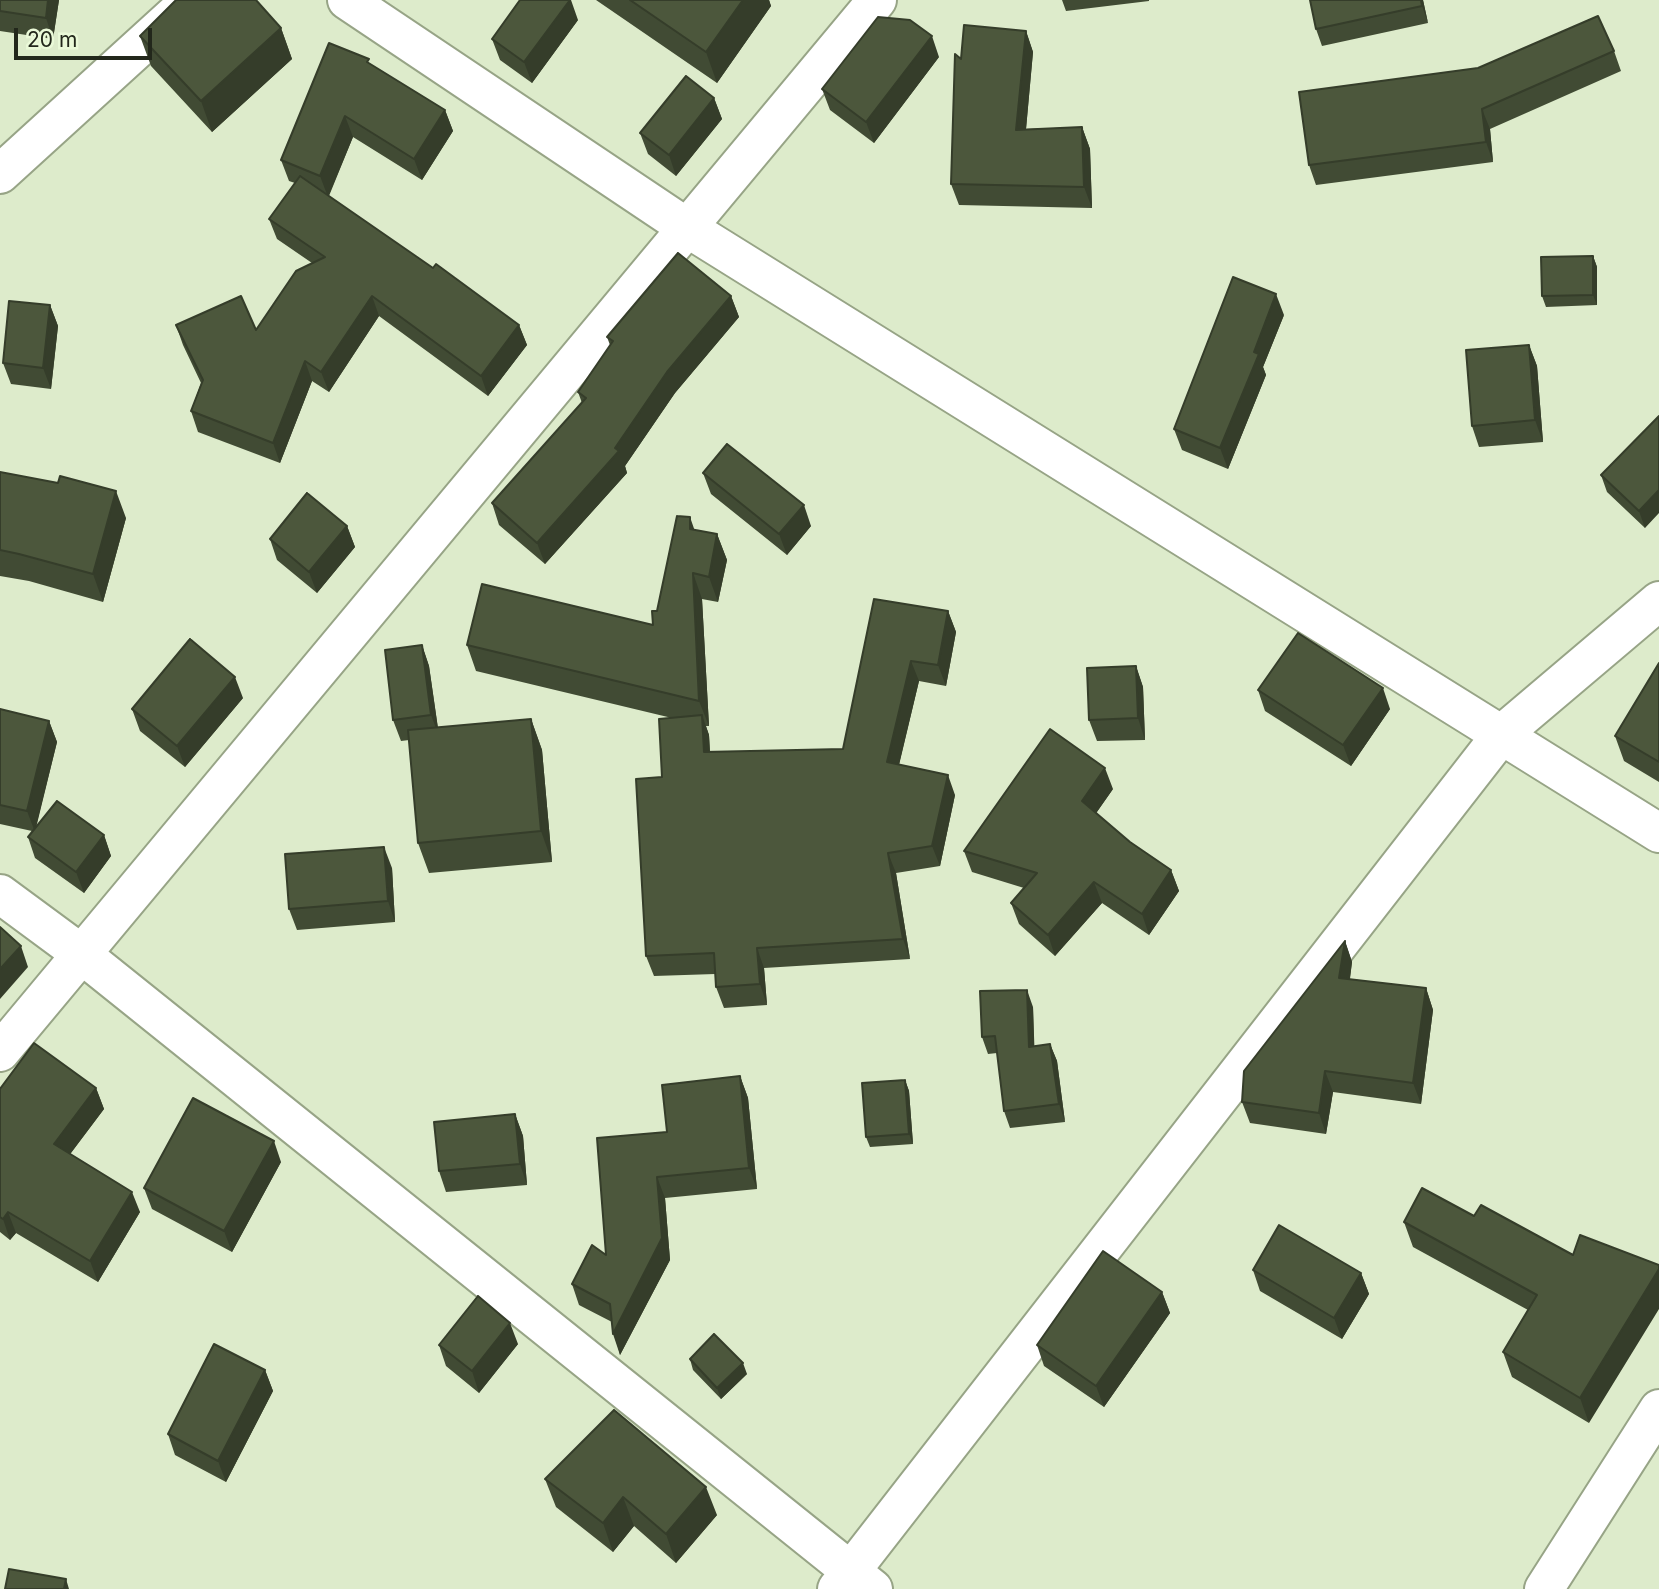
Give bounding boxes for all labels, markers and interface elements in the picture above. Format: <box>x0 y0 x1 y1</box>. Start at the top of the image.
scale bar <box>18 14 156 58</box>
text: 20 m <box>27 27 77 52</box>

